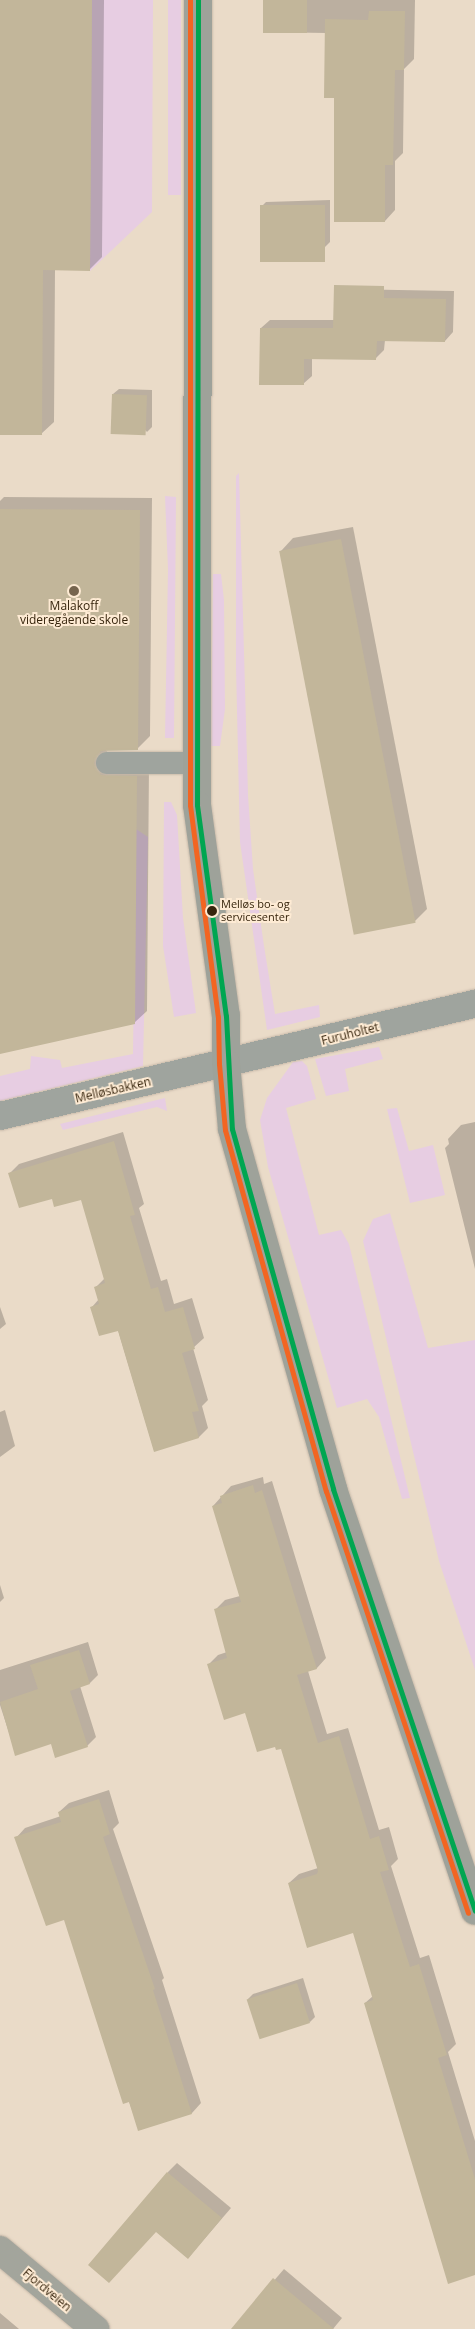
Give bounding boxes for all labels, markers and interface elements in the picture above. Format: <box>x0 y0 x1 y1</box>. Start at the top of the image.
marker: Malakoff videregående skole <box>68 585 80 597</box>
place label: Malakoff videregående skole <box>20 599 128 627</box>
place label: Melløs bo- og servicesenter <box>221 898 290 924</box>
marker: Melløs bo- og servicesenter <box>207 906 217 916</box>
street label: Furuholtet <box>320 1020 380 1048</box>
street label: Melløsbakken <box>74 1074 152 1106</box>
street label: Fjordveien <box>20 2266 74 2314</box>

